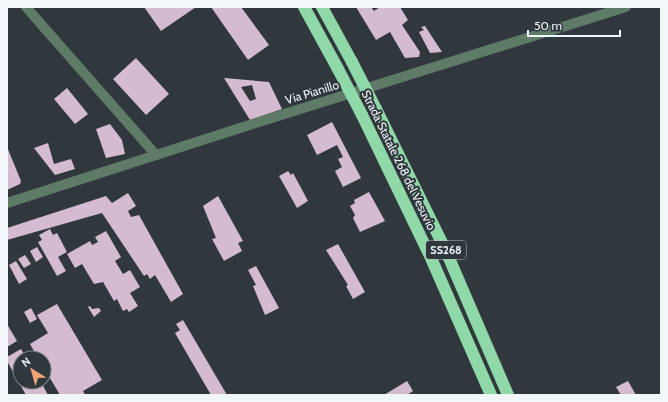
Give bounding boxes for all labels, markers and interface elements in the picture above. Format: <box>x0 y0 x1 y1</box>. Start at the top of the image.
scale bar <box>528 12 620 38</box>
text: 50 m <box>534 18 562 33</box>
street label: Via Pianillo <box>283 77 341 107</box>
street label: Strada Statale 268 del Vesuvio <box>359 88 440 233</box>
road number: SS268 <box>426 241 466 259</box>
north arrow <box>12 350 52 390</box>
text: N <box>19 354 33 370</box>

